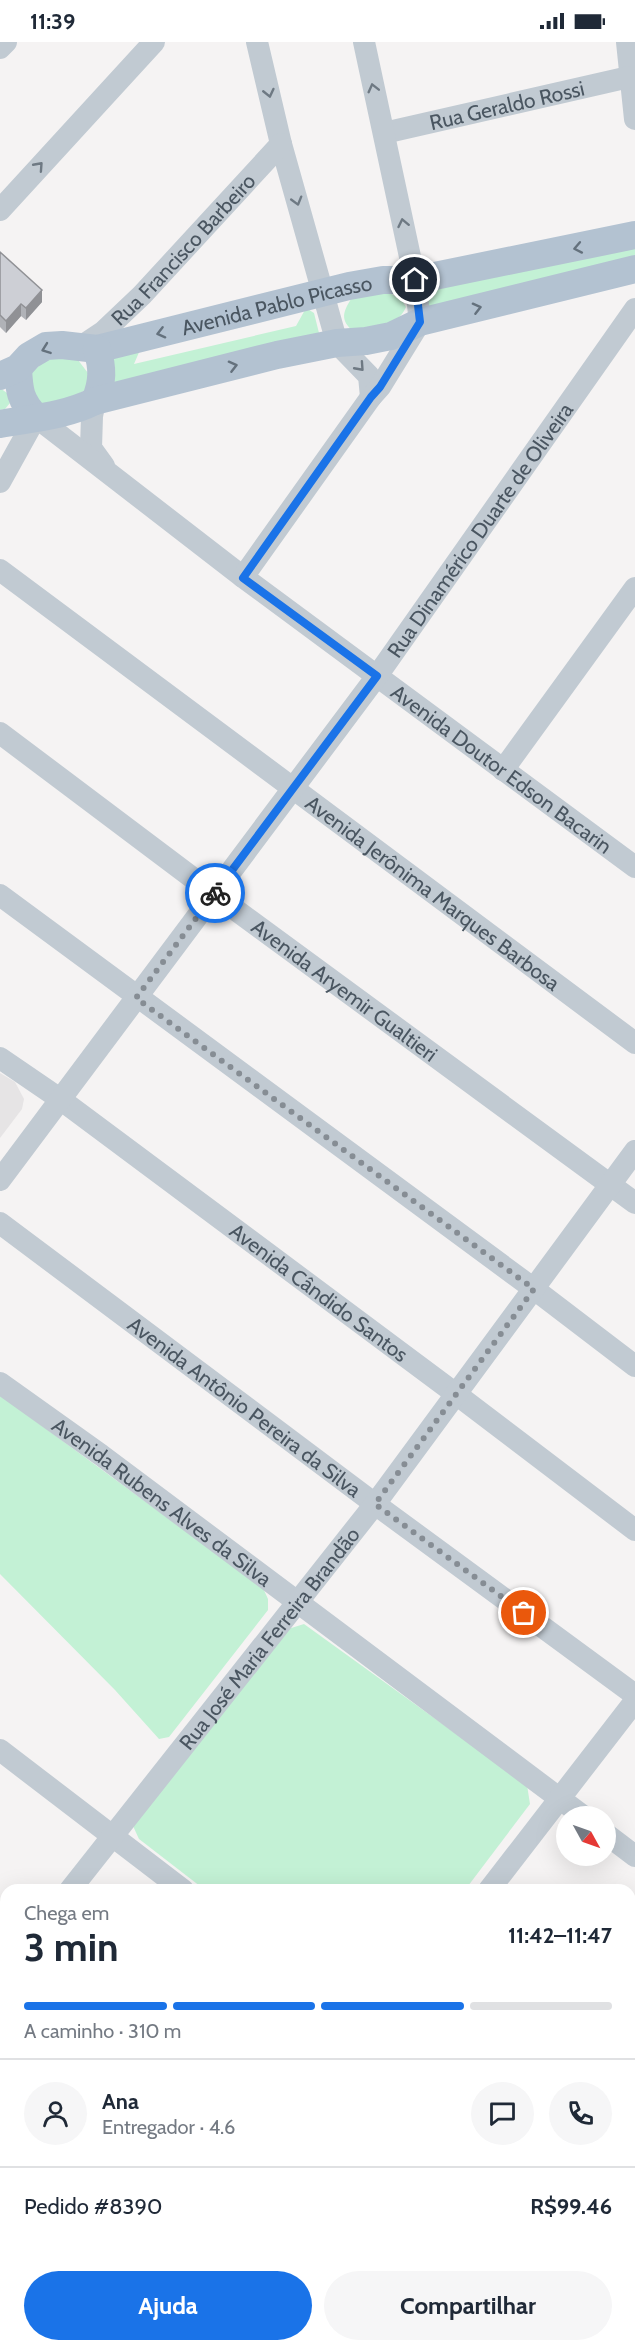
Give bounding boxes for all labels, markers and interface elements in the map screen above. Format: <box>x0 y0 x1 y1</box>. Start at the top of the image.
text: 11:39 <box>30 8 75 35</box>
street label: Rua Geraldo Rossi <box>427 75 587 135</box>
one-way arrow <box>367 83 380 93</box>
one-way arrow <box>262 88 275 98</box>
one-way arrow <box>32 163 43 173</box>
street label: Rua Francisco Barbeiro <box>106 168 260 330</box>
one-way arrow <box>290 195 302 206</box>
one-way arrow <box>397 218 410 228</box>
one-way arrow <box>573 241 583 254</box>
pin <box>389 254 440 305</box>
icon: home <box>398 263 431 296</box>
street label: Avenida Pablo Picasso <box>179 270 374 340</box>
one-way arrow <box>472 303 482 316</box>
one-way arrow <box>157 325 167 338</box>
one-way arrow <box>41 341 51 354</box>
one-way arrow <box>228 360 238 373</box>
one-way arrow <box>353 360 364 371</box>
street label: Rua Dinamérico Duarte de Oliveira <box>382 398 578 662</box>
street label: Avenida Doutor Edson Bacarin <box>387 679 617 858</box>
street label: Avenida Jerônima Marques Barbosa <box>301 790 565 995</box>
courier <box>185 863 245 923</box>
icon: bike <box>199 877 232 910</box>
street label: Avenida Aryemir Gualtieri <box>247 914 443 1066</box>
street label: Avenida Cândido Santos <box>225 1218 414 1367</box>
street label: Avenida Antônio Pereira da Silva <box>123 1311 366 1502</box>
street label: Avenida Rubens Alves da Silva <box>48 1412 277 1591</box>
street label: Rua José Maria Ferreira Brandão <box>173 1522 365 1754</box>
pin <box>498 1587 549 1638</box>
icon: bag <box>507 1596 540 1629</box>
north arrow <box>556 1806 616 1866</box>
map controls <box>556 1806 616 1866</box>
text: Chega em <box>24 1901 109 1925</box>
text: 11:42–11:47 <box>508 1922 612 1949</box>
text: 3 min <box>24 1923 119 1971</box>
text: A caminho · 310 m <box>24 2019 181 2043</box>
button: person <box>24 2082 87 2145</box>
button: chat <box>471 2082 534 2145</box>
button: phone <box>549 2082 612 2145</box>
text: Ana <box>102 2088 139 2115</box>
text: Entregador · 4.6 <box>102 2115 235 2139</box>
text: Pedido #8390 <box>24 2193 162 2220</box>
text: R$99.46 <box>530 2193 612 2220</box>
button: Ajuda <box>24 2271 312 2340</box>
button: Compartilhar <box>324 2271 612 2340</box>

